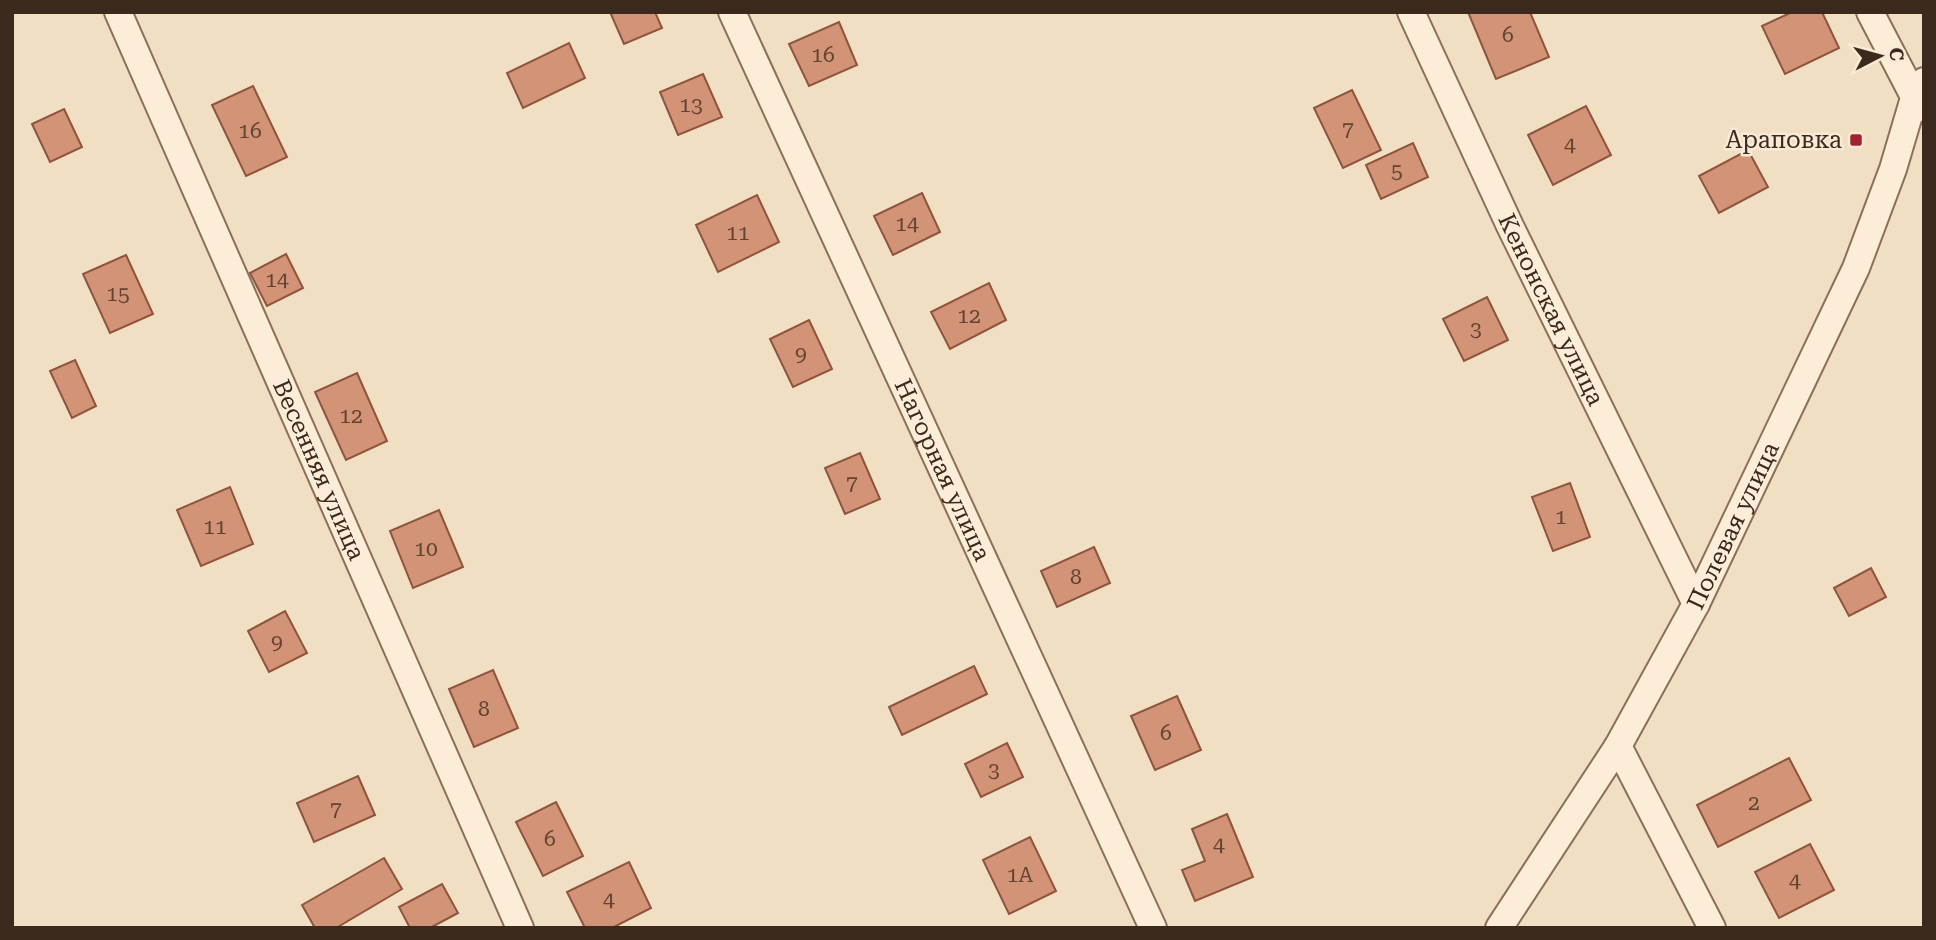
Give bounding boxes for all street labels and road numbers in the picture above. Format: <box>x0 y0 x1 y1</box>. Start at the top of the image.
street label: Кенонская улица <box>1492 209 1610 410</box>
street label: Весенняя улица <box>267 375 371 564</box>
street label: Нагорная улица <box>889 375 996 565</box>
street label: Полевая улица <box>1681 438 1785 614</box>

